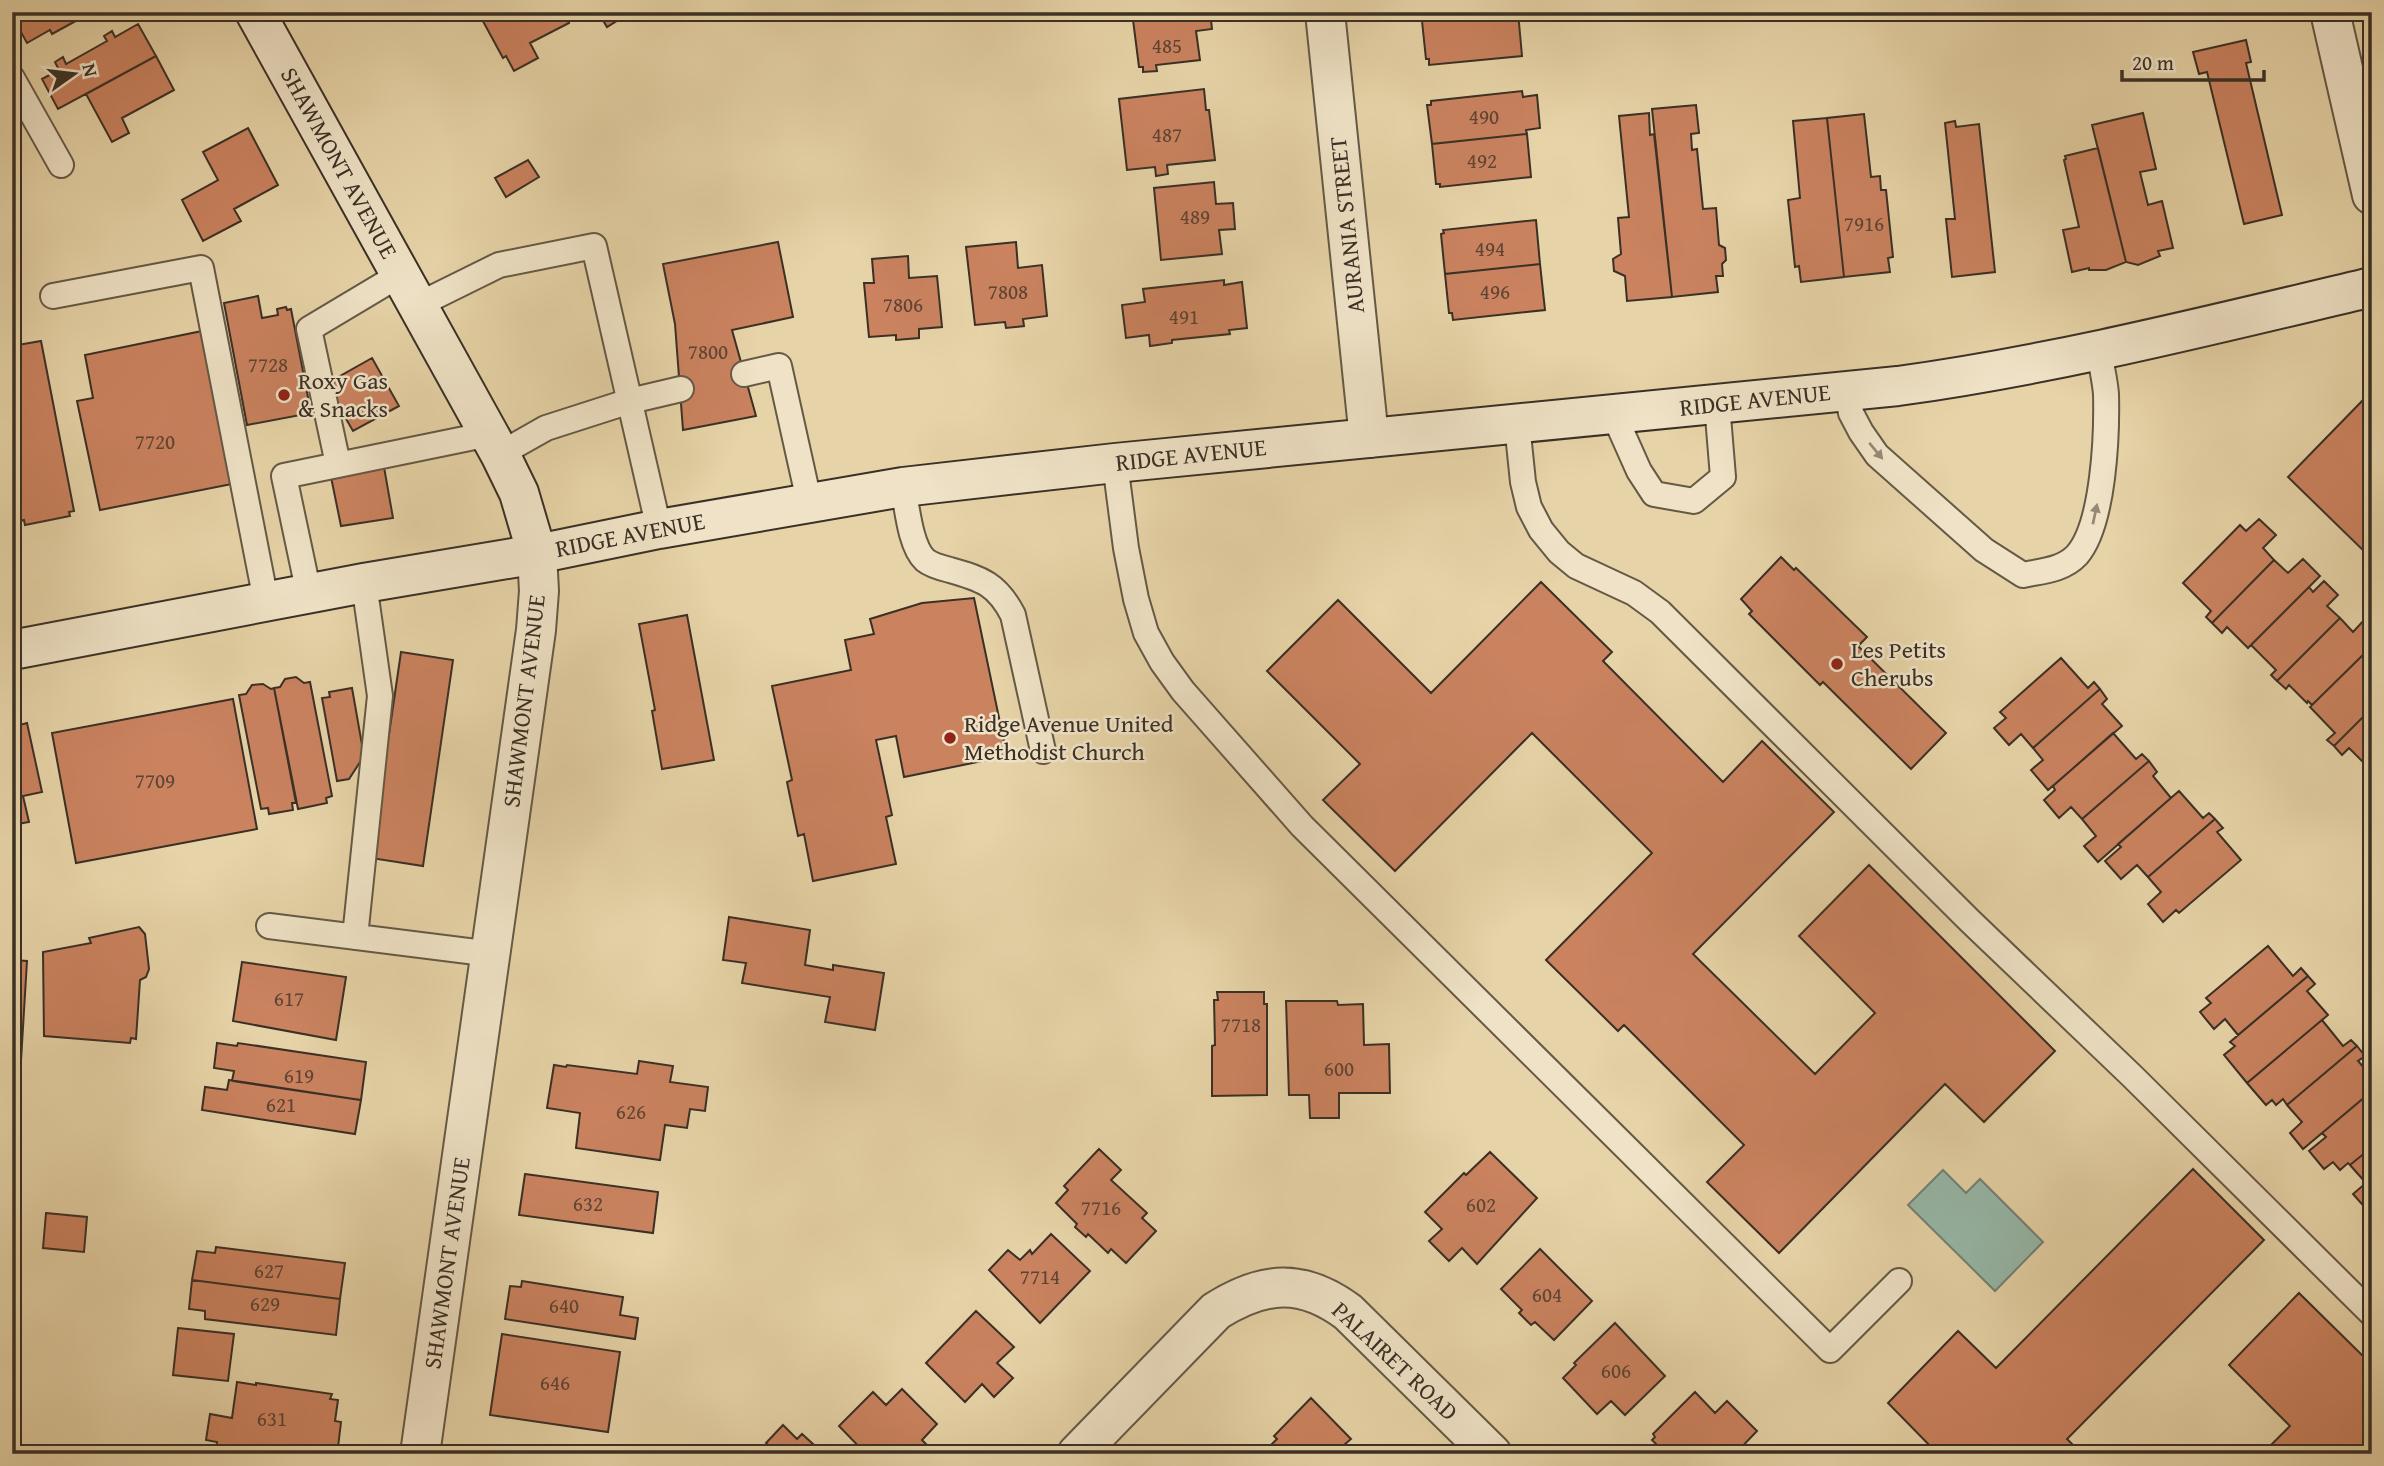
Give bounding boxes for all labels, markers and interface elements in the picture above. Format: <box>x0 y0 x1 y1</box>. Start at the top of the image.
house number: 485 <box>1152 30 1182 61</box>
north arrow <box>38 38 108 108</box>
scale bar <box>2122 38 2263 82</box>
text: 20 m <box>2132 47 2174 78</box>
text: N <box>75 60 106 80</box>
street label: SHAWMONT AVENUE <box>272 61 407 265</box>
house number: 490 <box>1469 101 1499 132</box>
house number: 487 <box>1152 119 1182 150</box>
street label: AURANIA STREET <box>1320 135 1373 315</box>
house number: 492 <box>1467 145 1497 176</box>
house number: 489 <box>1180 201 1210 232</box>
house number: 7916 <box>1844 208 1884 239</box>
house number: 494 <box>1475 233 1505 264</box>
house number: 7808 <box>988 276 1028 307</box>
house number: 496 <box>1480 276 1510 307</box>
house number: 7806 <box>883 289 923 320</box>
house number: 491 <box>1169 301 1199 332</box>
house number: 7800 <box>688 336 728 367</box>
house number: 7728 <box>248 349 288 380</box>
place label: Roxy Gas & Snacks <box>298 363 388 426</box>
street label: RIDGE AVENUE <box>1678 374 1832 425</box>
marker: Roxy Gas & Snacks <box>276 387 292 403</box>
house number: 7720 <box>135 426 175 457</box>
street label: RIDGE AVENUE <box>1114 429 1268 480</box>
one-way arrow <box>1868 442 1884 460</box>
street label: RIDGE AVENUE <box>552 503 708 566</box>
one-way arrow <box>2090 503 2101 525</box>
street label: SHAWMONT AVENUE <box>493 593 554 809</box>
place label: Les Petits Cherubs <box>1851 632 1946 695</box>
marker: Les Petits Cherubs <box>1829 656 1845 672</box>
place label: Ridge Avenue United Methodist Church <box>964 706 1174 769</box>
marker: Ridge Avenue United Methodist Church <box>942 730 958 746</box>
house number: 7709 <box>135 765 175 796</box>
house number: 617 <box>274 983 304 1014</box>
house number: 7718 <box>1221 1009 1261 1040</box>
house number: 600 <box>1324 1053 1354 1084</box>
house number: 619 <box>284 1060 314 1091</box>
house number: 621 <box>266 1089 296 1120</box>
house number: 626 <box>616 1096 646 1127</box>
street label: SHAWMONT AVENUE <box>414 1155 479 1371</box>
house number: 632 <box>573 1188 603 1219</box>
house number: 602 <box>1466 1189 1496 1220</box>
house number: 7716 <box>1081 1192 1121 1223</box>
house number: 627 <box>254 1255 284 1286</box>
house number: 7714 <box>1020 1261 1060 1292</box>
house number: 604 <box>1532 1279 1562 1310</box>
house number: 629 <box>250 1288 280 1319</box>
house number: 640 <box>549 1290 579 1321</box>
street label: PALAIRET ROAD <box>1324 1293 1466 1428</box>
house number: 606 <box>1601 1355 1631 1386</box>
house number: 646 <box>540 1367 570 1398</box>
house number: 631 <box>257 1403 287 1434</box>

